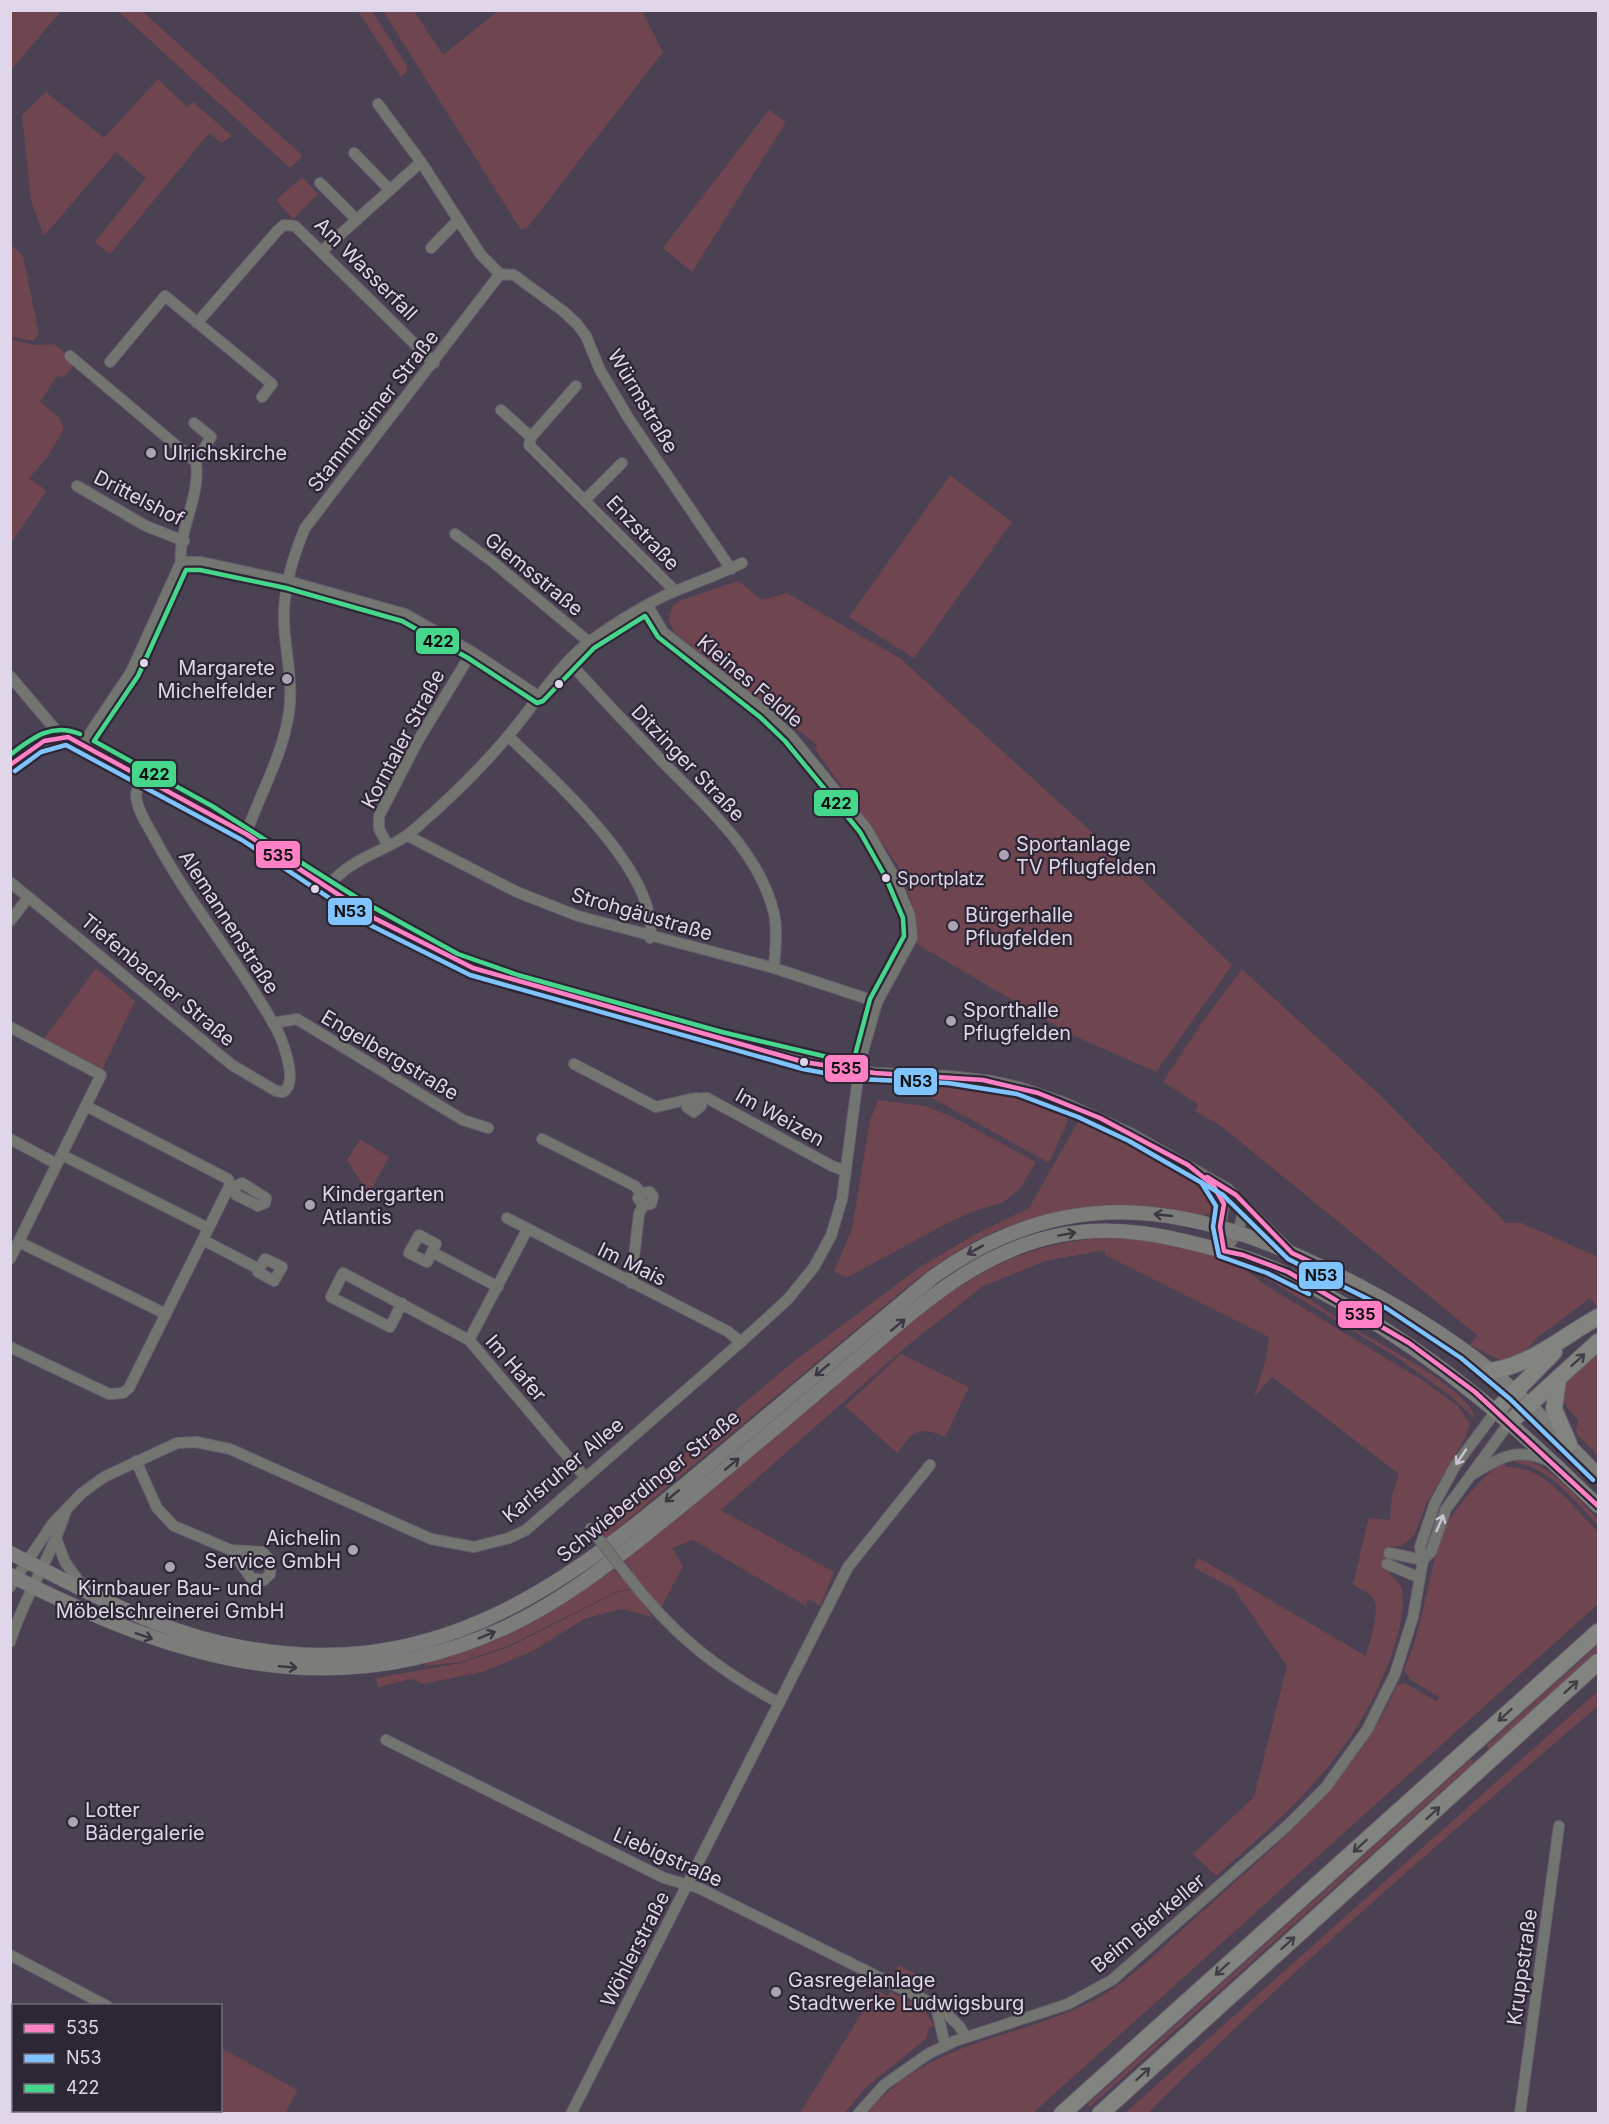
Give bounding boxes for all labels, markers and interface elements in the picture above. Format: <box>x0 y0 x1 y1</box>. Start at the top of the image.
street label: Am Wasserfall <box>310 213 422 325</box>
street label: Stammheimer Straße <box>302 325 444 497</box>
street label: Würmstraße <box>603 345 683 457</box>
place label: Ulrichskirche <box>163 441 287 465</box>
marker: Ulrichskirche <box>144 446 158 460</box>
street label: Drittelshof <box>90 465 189 531</box>
street label: Enzstraße <box>601 491 685 575</box>
street label: Glemsstraße <box>480 527 588 621</box>
line badge: 422 <box>415 627 460 655</box>
street label: Kleines Feldle <box>692 630 808 732</box>
text: 422 <box>423 631 453 651</box>
place label: Margarete Michelfelder <box>158 656 275 703</box>
unlabelled marker <box>138 657 150 669</box>
street label: Korntaler Straße <box>356 665 450 813</box>
marker: Margarete Michelfelder <box>280 672 294 686</box>
unlabelled marker <box>553 678 565 690</box>
street label: Ditzinger Straße <box>626 700 750 826</box>
line badge: 422 <box>131 760 177 788</box>
text: 422 <box>139 764 169 784</box>
line badge: 422 <box>813 789 859 817</box>
text: 422 <box>821 793 851 813</box>
place label: Sportanlage TV Pflugfelden <box>1016 832 1157 879</box>
line badge: 535 <box>255 840 301 869</box>
text: 535 <box>263 845 293 865</box>
street label: Alemannenstraße <box>174 846 284 998</box>
marker: Sportanlage TV Pflugfelden <box>997 848 1011 862</box>
place label: Sportplatz <box>897 868 985 889</box>
marker: Sportplatz <box>880 872 892 884</box>
street label: Strohgäustraße <box>569 882 715 946</box>
unlabelled marker <box>309 883 321 895</box>
line badge: N53 <box>327 897 373 926</box>
text: N53 <box>334 901 366 921</box>
place label: Bürgerhalle Pflugfelden <box>965 903 1073 950</box>
street label: Tiefenbacher Straße <box>76 909 240 1051</box>
marker: Bürgerhalle Pflugfelden <box>946 919 960 933</box>
place label: Sporthalle Pflugfelden <box>963 998 1071 1045</box>
street label: Engelbergstraße <box>317 1005 463 1105</box>
marker: Sporthalle Pflugfelden <box>944 1014 958 1028</box>
line badge: 535 <box>824 1054 869 1083</box>
unlabelled marker <box>798 1056 810 1068</box>
text: 535 <box>831 1058 861 1078</box>
line badge: N53 <box>893 1067 938 1096</box>
text: N53 <box>900 1071 932 1091</box>
street label: Im Weizen <box>731 1083 829 1151</box>
place label: Kindergarten Atlantis <box>322 1182 445 1229</box>
marker: Kindergarten Atlantis <box>303 1198 317 1212</box>
one-way arrow <box>1154 1209 1173 1220</box>
one-way arrow <box>1056 1228 1076 1239</box>
street label: Im Mais <box>594 1237 670 1291</box>
one-way arrow <box>966 1245 984 1256</box>
line badge: N53 <box>1298 1261 1344 1290</box>
text: N53 <box>1305 1265 1337 1285</box>
line badge: 535 <box>1337 1300 1383 1329</box>
text: 535 <box>1345 1304 1375 1324</box>
one-way arrow <box>890 1318 905 1332</box>
street label: Im Hafer <box>480 1330 552 1407</box>
one-way arrow <box>1570 1353 1585 1367</box>
one-way arrow <box>814 1363 830 1376</box>
street label: Schwieberdinger Straße <box>552 1405 744 1567</box>
street label: Karlsruher Allee <box>498 1412 628 1528</box>
one-way arrow <box>1455 1449 1467 1465</box>
one-way arrow <box>724 1457 740 1470</box>
one-way arrow <box>664 1489 680 1502</box>
one-way arrow <box>1435 1514 1446 1532</box>
place label: Aichelin Service GmbH <box>204 1526 341 1573</box>
marker: Aichelin Service GmbH <box>346 1543 360 1557</box>
marker: Kirnbauer Bau- und Möbelschreinerei GmbH <box>163 1560 177 1574</box>
place label: Kirnbauer Bau- und Möbelschreinerei GmbH <box>56 1576 284 1623</box>
one-way arrow <box>478 1629 496 1640</box>
one-way arrow <box>134 1632 153 1643</box>
one-way arrow <box>278 1662 298 1673</box>
one-way arrow <box>1563 1680 1578 1694</box>
one-way arrow <box>1498 1708 1513 1722</box>
place label: Lotter Bädergalerie <box>85 1798 205 1845</box>
one-way arrow <box>1425 1806 1440 1820</box>
marker: Lotter Bädergalerie <box>66 1815 80 1829</box>
street label: Liebigstraße <box>610 1822 726 1892</box>
one-way arrow <box>1353 1839 1368 1853</box>
street label: Beim Bierkeller <box>1086 1868 1210 1978</box>
street label: Wöhlerstraße <box>596 1887 674 2011</box>
street label: Kruppstraße <box>1502 1907 1542 2027</box>
one-way arrow <box>1280 1936 1295 1950</box>
one-way arrow <box>1215 1962 1230 1976</box>
place label: Gasregelanlage Stadtwerke Ludwigsburg <box>788 1968 1024 2015</box>
marker: Gasregelanlage Stadtwerke Ludwigsburg <box>769 1985 783 1999</box>
legend <box>12 2004 222 2112</box>
text: 535 <box>66 2017 99 2038</box>
text: N53 <box>66 2047 102 2068</box>
one-way arrow <box>1136 2067 1151 2081</box>
text: 422 <box>66 2077 100 2098</box>

